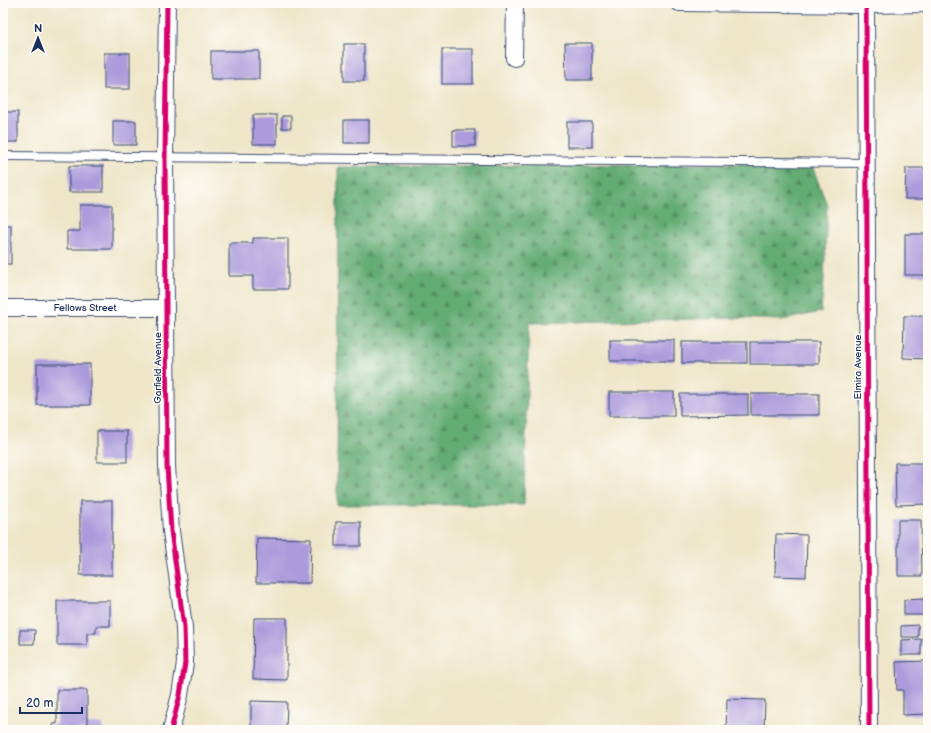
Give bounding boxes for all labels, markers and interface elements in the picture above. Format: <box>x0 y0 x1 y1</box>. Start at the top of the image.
north arrow <box>18 18 58 58</box>
text: N <box>34 22 42 35</box>
street label: Fellows Street <box>53 302 117 314</box>
street label: Garfield Avenue <box>152 332 164 404</box>
street label: Elmira Avenue <box>852 335 864 399</box>
scale bar <box>20 689 82 715</box>
text: 20 m <box>26 696 53 711</box>

